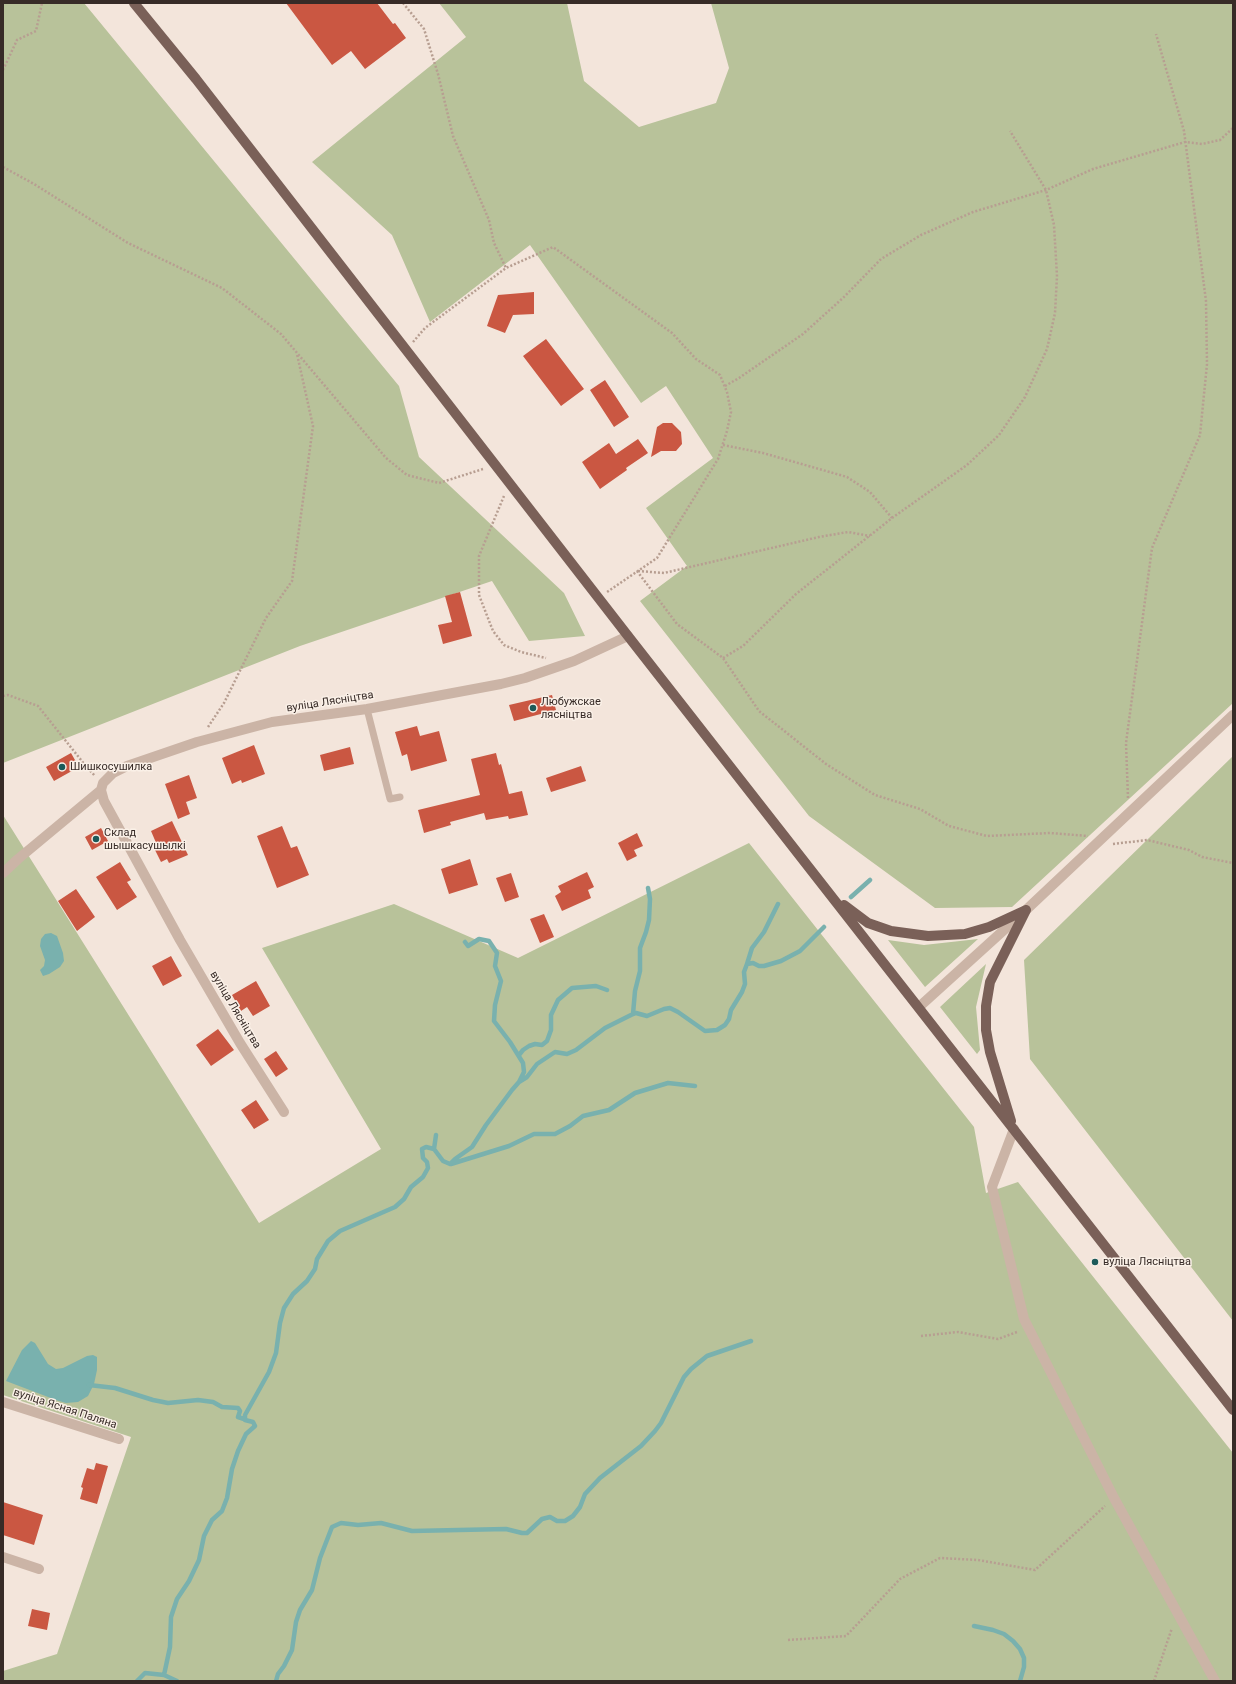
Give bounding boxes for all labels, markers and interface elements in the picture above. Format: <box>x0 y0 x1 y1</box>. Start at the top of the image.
street label: вуліца Лясніцтва <box>285 689 375 715</box>
place label: Любужскае лясніцтва <box>541 695 601 721</box>
marker: Любужскае лясніцтва <box>528 703 538 713</box>
place label: Шишкосушилка <box>70 760 152 774</box>
marker: Шишкосушилка <box>57 762 67 772</box>
place label: Склад шышкасушылкі <box>104 826 186 852</box>
marker: Склад шышкасушылкі <box>91 834 101 844</box>
street label: вуліца Лясніцтва <box>207 969 263 1051</box>
place label: вуліца Лясніцтва <box>1103 1255 1191 1269</box>
marker: вуліца Лясніцтва <box>1090 1257 1100 1267</box>
street label: вуліца Ясная Паляна <box>12 1386 118 1432</box>

